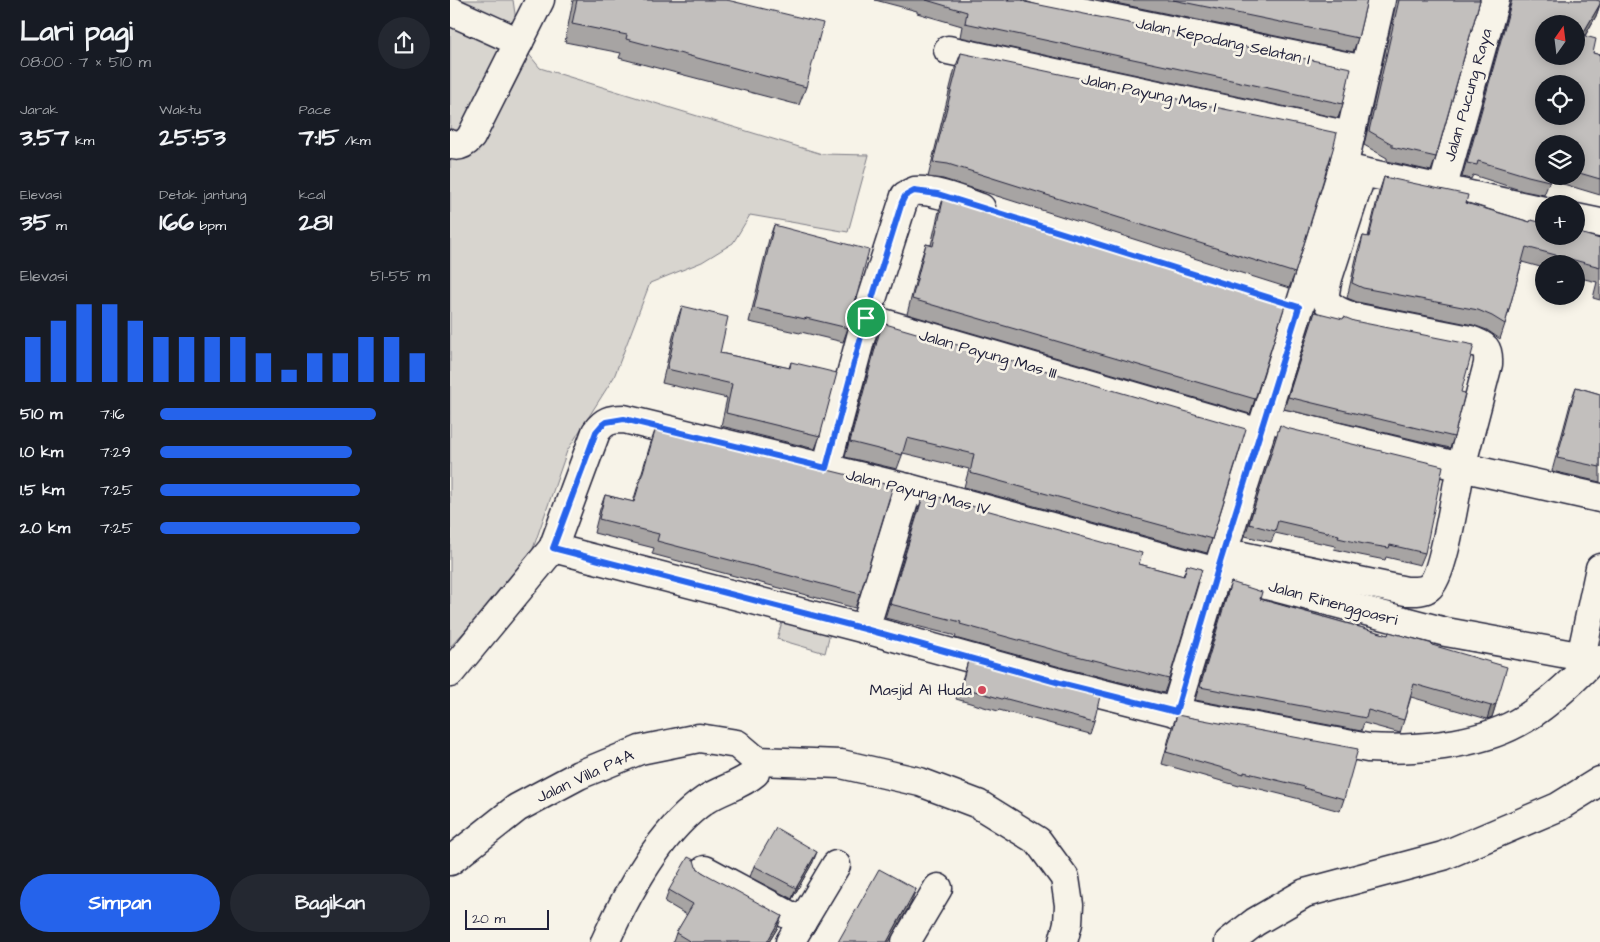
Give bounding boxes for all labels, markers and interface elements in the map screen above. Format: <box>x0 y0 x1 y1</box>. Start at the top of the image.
text: Lari pagi <box>20 12 133 51</box>
street label: Jalan Kepodang Selatan I <box>1133 12 1312 71</box>
north arrow <box>1535 15 1585 65</box>
map controls <box>1535 15 1585 305</box>
button: share <box>378 17 430 69</box>
street label: Jalan Pucung Raya <box>1438 26 1498 164</box>
text: 08:00 · 7 × 510 m <box>20 51 151 73</box>
street label: Jalan Payung Mas I <box>1079 68 1219 119</box>
button: locate <box>1535 75 1585 125</box>
text: Jarak <box>20 100 58 120</box>
text: Waktu <box>159 100 201 120</box>
text: Pace <box>299 100 331 120</box>
text: 3.57 <box>20 120 69 155</box>
text: 25:53 <box>159 120 226 155</box>
text: 7:15 <box>299 120 339 155</box>
text: km <box>69 131 94 151</box>
text: /km <box>339 131 371 151</box>
button: layers <box>1535 135 1585 185</box>
text: Elevasi <box>20 185 62 205</box>
text: Detak jantung <box>159 185 247 205</box>
text: kcal <box>299 185 325 205</box>
button: + <box>1535 195 1585 245</box>
text: 35 <box>20 205 50 240</box>
text: 166 <box>159 205 194 240</box>
text: 281 <box>299 205 332 240</box>
text: m <box>50 216 67 236</box>
text: bpm <box>194 216 226 236</box>
button: − <box>1535 255 1585 305</box>
text: Elevasi <box>20 265 68 287</box>
text: 51–55 m <box>370 265 430 287</box>
pin <box>845 297 887 339</box>
icon: arrive <box>852 304 880 332</box>
street label: Jalan Payung Mas III <box>916 324 1060 385</box>
text: 510 m <box>20 403 62 425</box>
text: 7:16 <box>100 403 125 425</box>
text: 1.0 km <box>20 441 63 463</box>
text: 7:29 <box>100 441 131 463</box>
street label: Jalan Payung Mas IV <box>843 463 992 522</box>
text: 1.5 km <box>20 479 64 501</box>
text: 7:25 <box>100 479 133 501</box>
text: 2.0 km <box>20 517 70 539</box>
text: 7:25 <box>100 517 133 539</box>
street label: Jalan Rinenggoasri <box>1266 575 1401 632</box>
place label: Masjid Al Huda <box>869 679 972 701</box>
marker: Masjid Al Huda <box>976 684 988 696</box>
street label: Jalan Villa P4A <box>533 744 637 808</box>
button: Simpan <box>20 874 220 932</box>
button: Bagikan <box>230 874 430 932</box>
scale bar <box>465 907 549 930</box>
text: 20 m <box>472 909 505 929</box>

